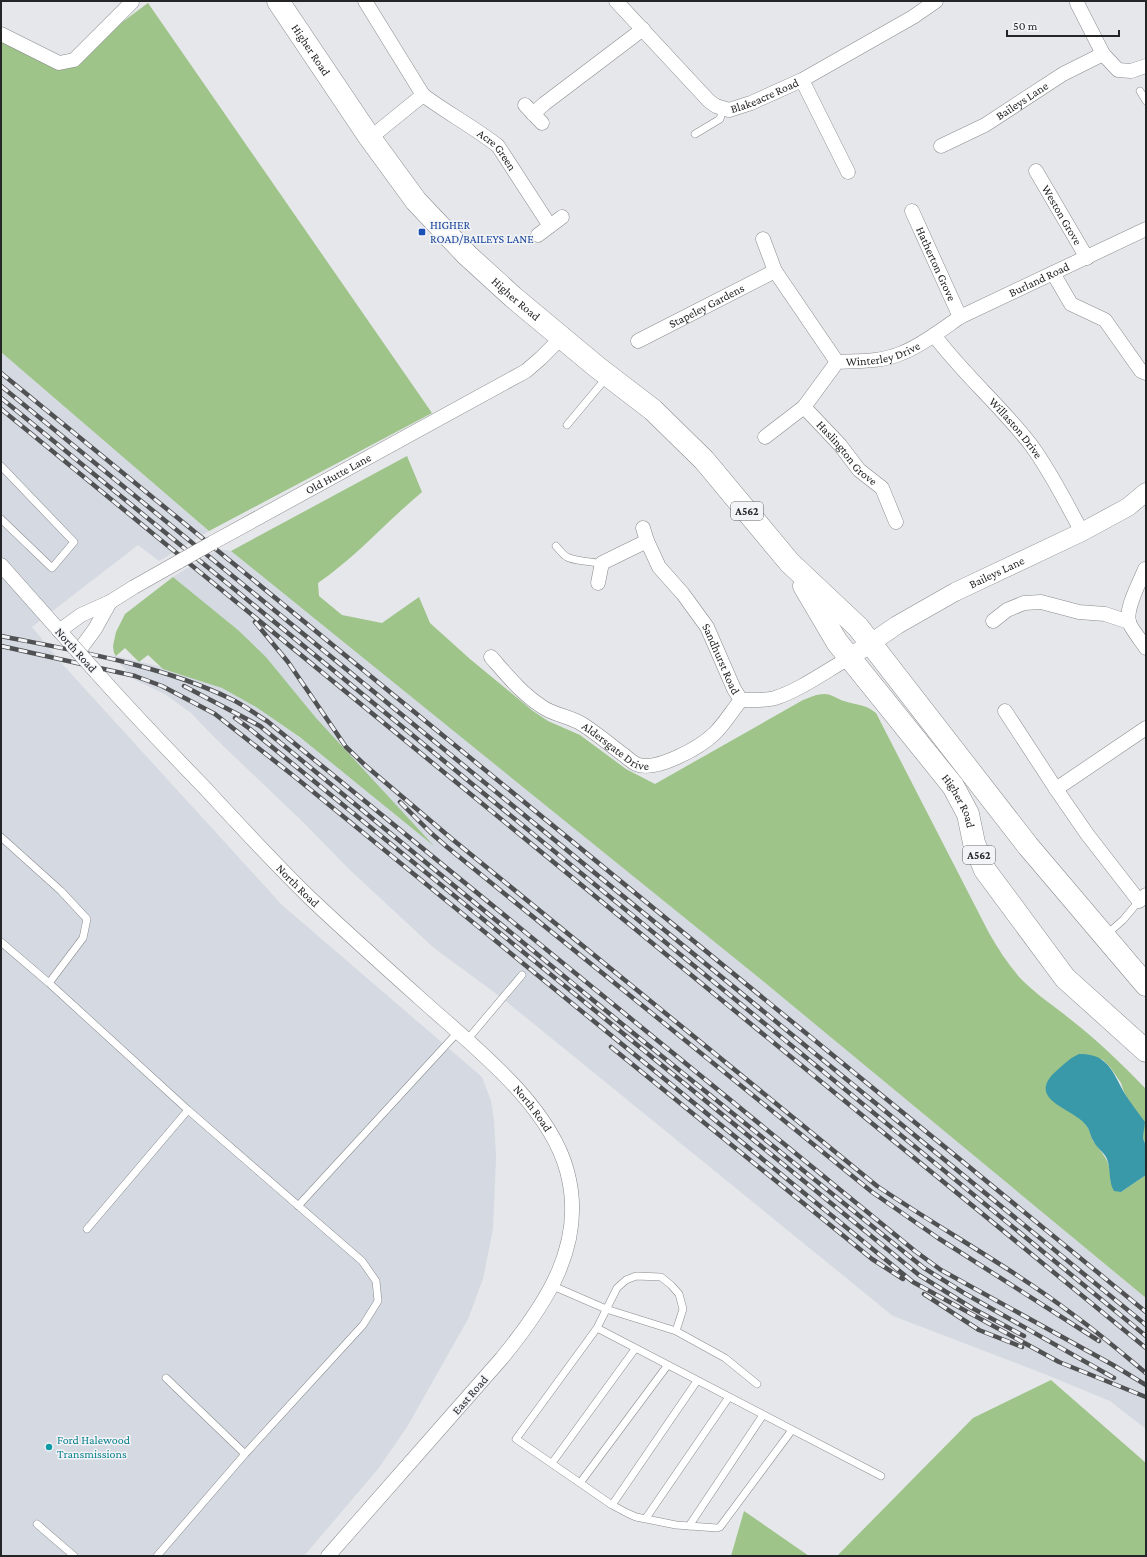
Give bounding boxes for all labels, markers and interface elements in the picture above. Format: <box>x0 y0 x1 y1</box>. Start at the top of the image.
scale bar <box>1007 12 1119 38</box>
text: 50 m <box>1013 19 1038 33</box>
street label: Higher Road <box>289 21 334 79</box>
street label: Blakeacre Road <box>729 75 801 116</box>
street label: Baileys Lane <box>993 79 1051 123</box>
street label: Acre Green <box>475 126 519 174</box>
street label: Weston Grove <box>1039 182 1085 248</box>
place label: HIGHER ROAD/BAILEYS LANE <box>430 218 534 246</box>
street label: Hatherton Grove <box>913 224 959 303</box>
marker: HIGHER ROAD/BAILEYS LANE <box>417 227 427 237</box>
street label: Burland Road <box>1007 259 1072 300</box>
street label: Higher Road <box>489 274 543 324</box>
street label: Stapeley Gardens <box>667 281 747 331</box>
street label: Winterley Drive <box>846 339 922 369</box>
street label: Willaston Drive <box>986 395 1045 461</box>
street label: Haslington Grove <box>814 418 880 488</box>
street label: Old Hutte Lane <box>303 450 374 497</box>
road number: A562 <box>731 502 763 520</box>
street label: Baileys Lane <box>967 553 1026 591</box>
street label: Sandhurst Road <box>699 620 743 698</box>
street label: North Road <box>52 625 100 676</box>
street label: Aldersgate Drive <box>579 719 649 773</box>
street label: Higher Road <box>939 771 978 830</box>
road number: A562 <box>963 846 995 864</box>
street label: North Road <box>273 861 323 911</box>
street label: North Road <box>510 1082 555 1135</box>
street label: East Road <box>449 1372 491 1417</box>
place label: Ford Halewood Transmissions <box>57 1433 131 1461</box>
marker: Ford Halewood Transmissions <box>44 1442 54 1452</box>

